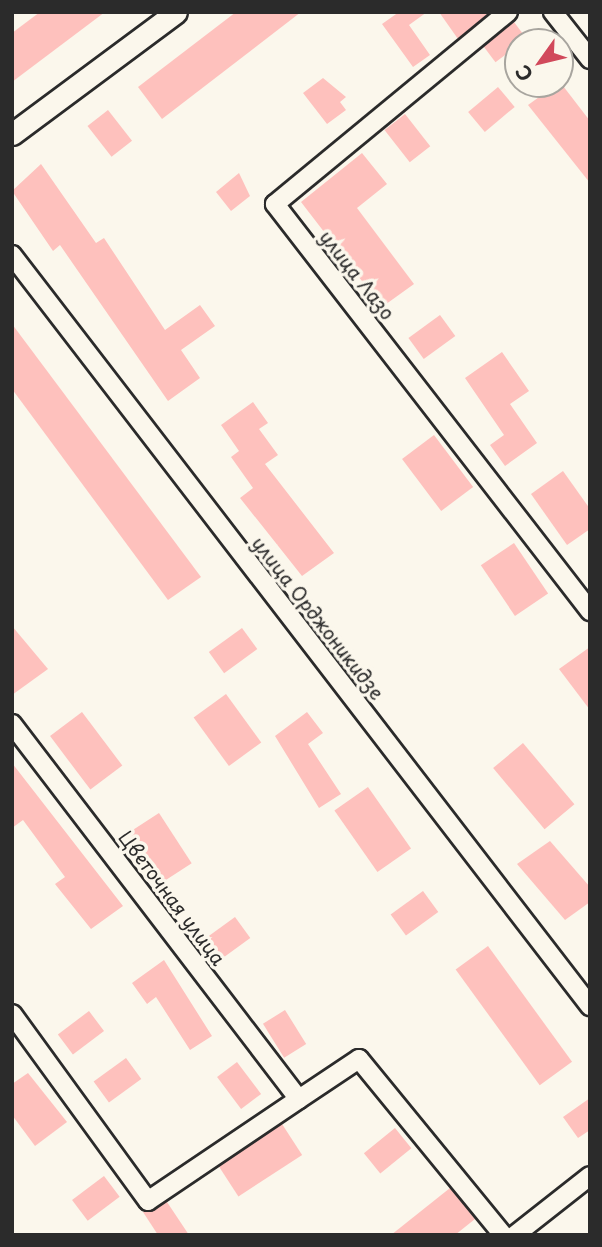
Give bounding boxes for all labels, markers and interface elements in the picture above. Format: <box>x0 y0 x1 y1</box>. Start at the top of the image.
north arrow <box>504 28 574 98</box>
text: С <box>508 60 539 87</box>
street label: улица Лазо <box>315 225 399 325</box>
street label: улица Орджоникидзе <box>247 532 389 704</box>
street label: Цветочная улица <box>114 826 230 970</box>

